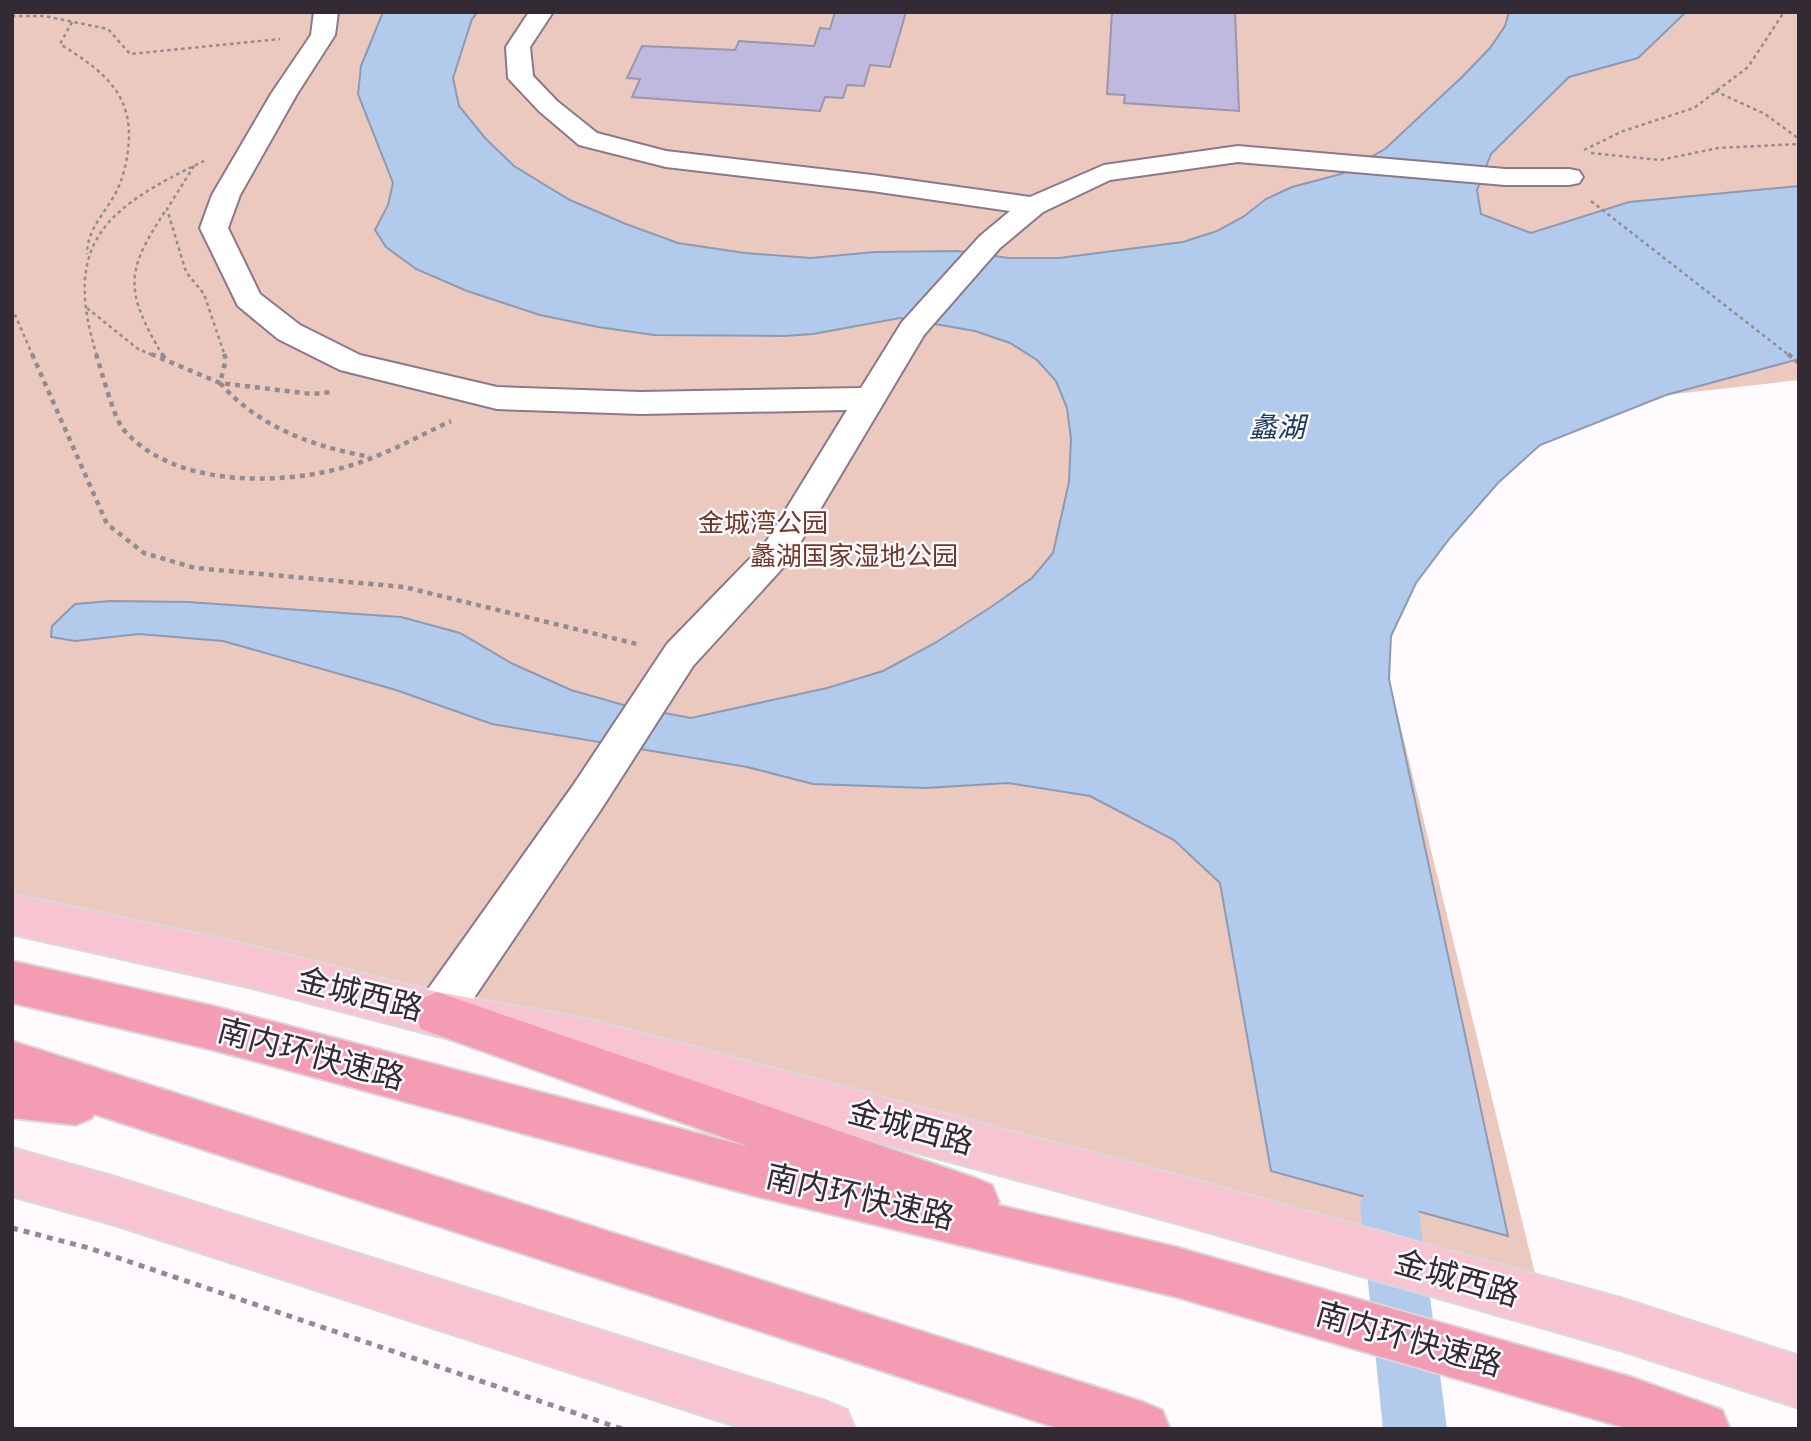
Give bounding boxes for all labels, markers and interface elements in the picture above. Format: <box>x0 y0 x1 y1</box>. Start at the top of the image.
water label: 蠡湖 <box>1249 409 1309 443</box>
park label: 金城湾公园 <box>698 506 828 537</box>
park label: 蠡湖国家湿地公园 <box>750 539 958 570</box>
street label: 金城西路 <box>294 957 427 1027</box>
street label: 南内环快速路 <box>214 1008 409 1096</box>
street label: 金城西路 <box>845 1089 979 1161</box>
street label: 南内环快速路 <box>762 1154 958 1236</box>
street label: 金城西路 <box>1391 1239 1525 1313</box>
street label: 南内环快速路 <box>1312 1291 1507 1383</box>

